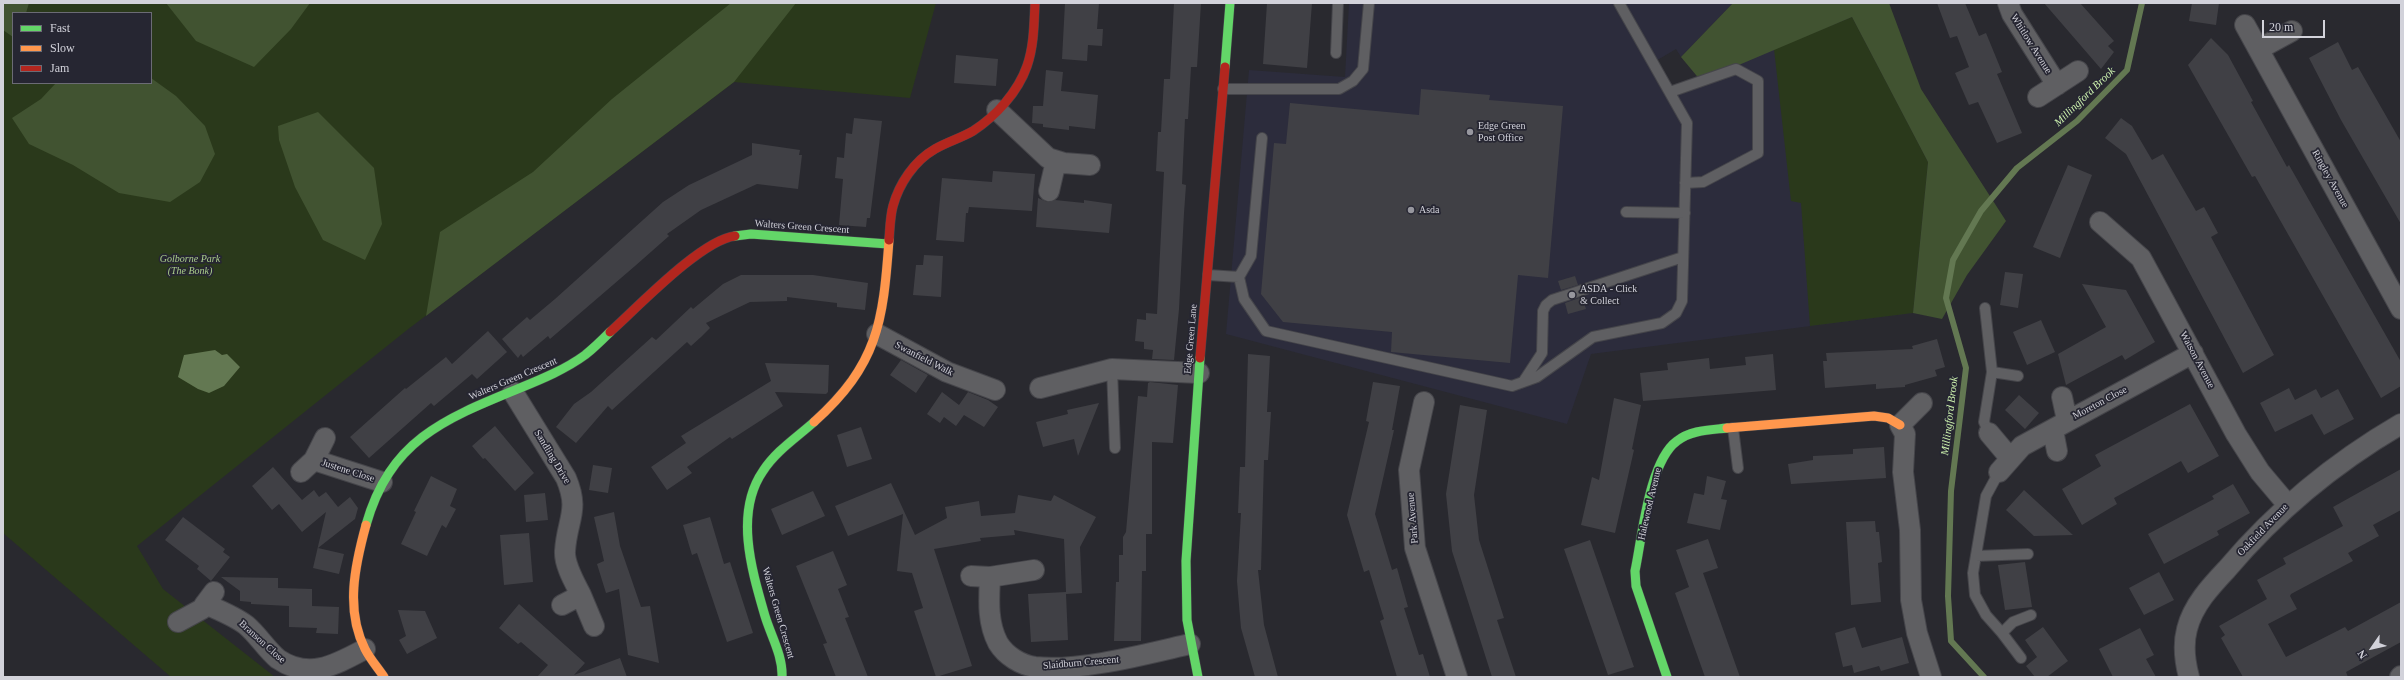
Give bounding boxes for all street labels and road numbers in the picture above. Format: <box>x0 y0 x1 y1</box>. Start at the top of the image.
street label: Whitlow Avenue <box>2008 12 2054 76</box>
street label: Ringley Avenue <box>2309 148 2351 210</box>
street label: Walters Green Crescent <box>754 218 850 236</box>
street label: Edge Green Lane <box>1182 304 1200 374</box>
street label: Watson Avenue <box>2177 330 2217 390</box>
street label: Swanfield Walk <box>893 339 955 379</box>
street label: Walters Green Crescent <box>467 355 559 403</box>
street label: Moreton Close <box>2071 384 2129 422</box>
street label: Sandling Drive <box>531 428 573 486</box>
street label: Justene Close <box>320 457 376 485</box>
street label: Halewood Avenue <box>1636 467 1664 541</box>
street label: Park Avenue <box>1405 492 1421 544</box>
street label: Oakfield Avenue <box>2235 501 2291 559</box>
street label: Walters Green Crescent <box>759 566 797 660</box>
street label: Branson Close <box>236 618 288 666</box>
street label: Slaidburn Crescent <box>1042 654 1120 672</box>

